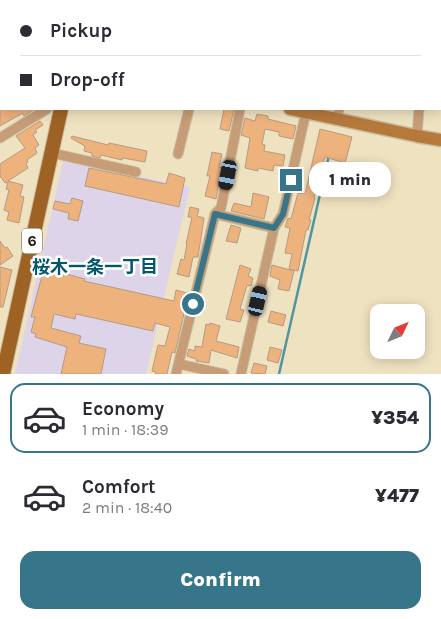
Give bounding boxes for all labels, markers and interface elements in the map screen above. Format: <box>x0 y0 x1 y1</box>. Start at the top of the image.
text: Pickup <box>50 20 112 42</box>
text: Drop-off <box>50 69 125 91</box>
car <box>217 159 238 191</box>
callout: 1 min <box>308 162 391 198</box>
route end <box>280 169 302 191</box>
text: 1 min <box>329 170 371 189</box>
road number: 6 <box>22 228 42 254</box>
district label: 桜木一条一丁目 <box>32 256 158 278</box>
car <box>247 285 268 317</box>
route start <box>182 293 204 315</box>
north arrow <box>370 304 425 359</box>
map controls <box>370 304 425 359</box>
icon: car <box>22 396 67 441</box>
text: Economy <box>82 398 164 420</box>
text: ¥354 <box>371 407 419 429</box>
text: 1 min · 18:39 <box>82 420 168 439</box>
icon: car <box>22 474 67 519</box>
text: Comfort <box>82 476 156 498</box>
text: ¥477 <box>375 485 419 507</box>
text: 2 min · 18:40 <box>82 498 172 517</box>
button: Confirm <box>20 551 421 609</box>

